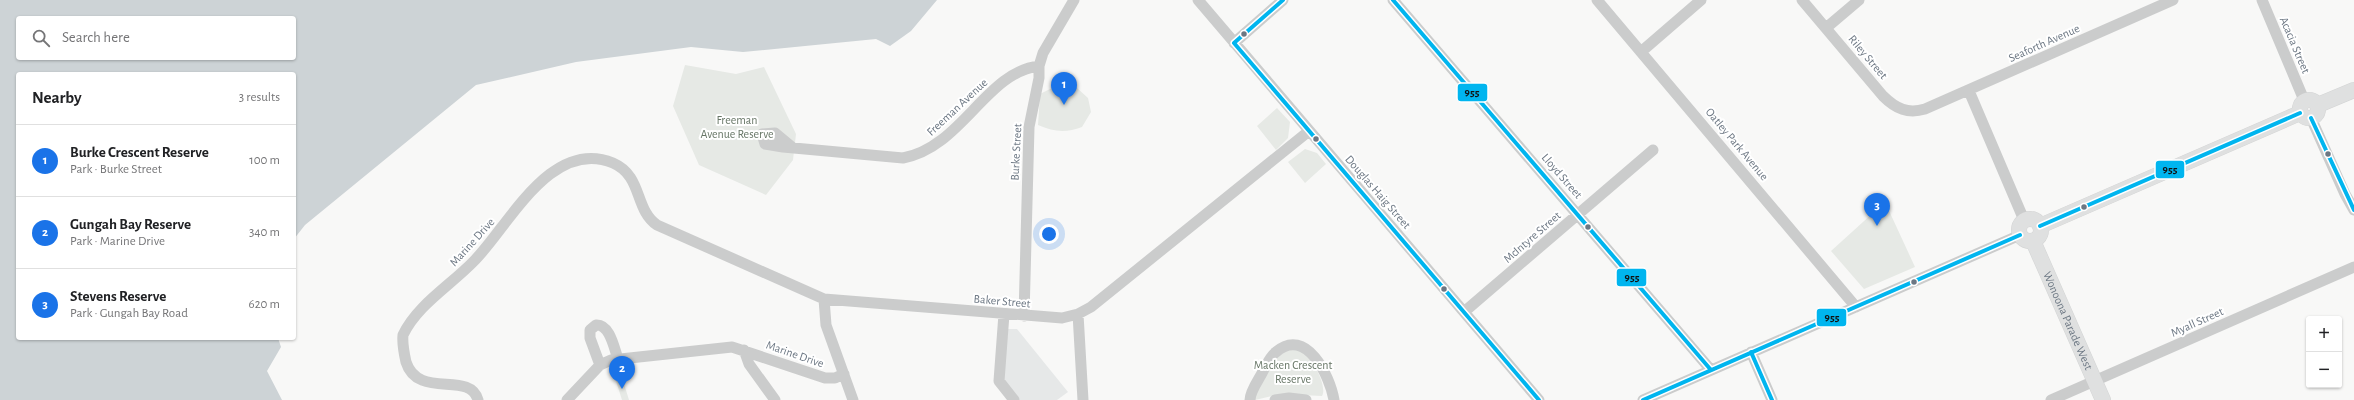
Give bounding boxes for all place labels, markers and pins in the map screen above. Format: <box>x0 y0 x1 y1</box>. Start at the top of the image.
unlabelled marker <box>1239 29 1249 39</box>
pin: 1 <box>1051 72 1077 105</box>
unlabelled marker <box>1311 134 1321 144</box>
unlabelled marker <box>2323 149 2333 159</box>
pin: 3 <box>1864 193 1890 226</box>
unlabelled marker <box>2079 202 2089 212</box>
unlabelled marker <box>1583 222 1593 232</box>
unlabelled marker <box>1909 277 1919 287</box>
unlabelled marker <box>1439 284 1449 294</box>
pin: 2 <box>609 356 635 389</box>

